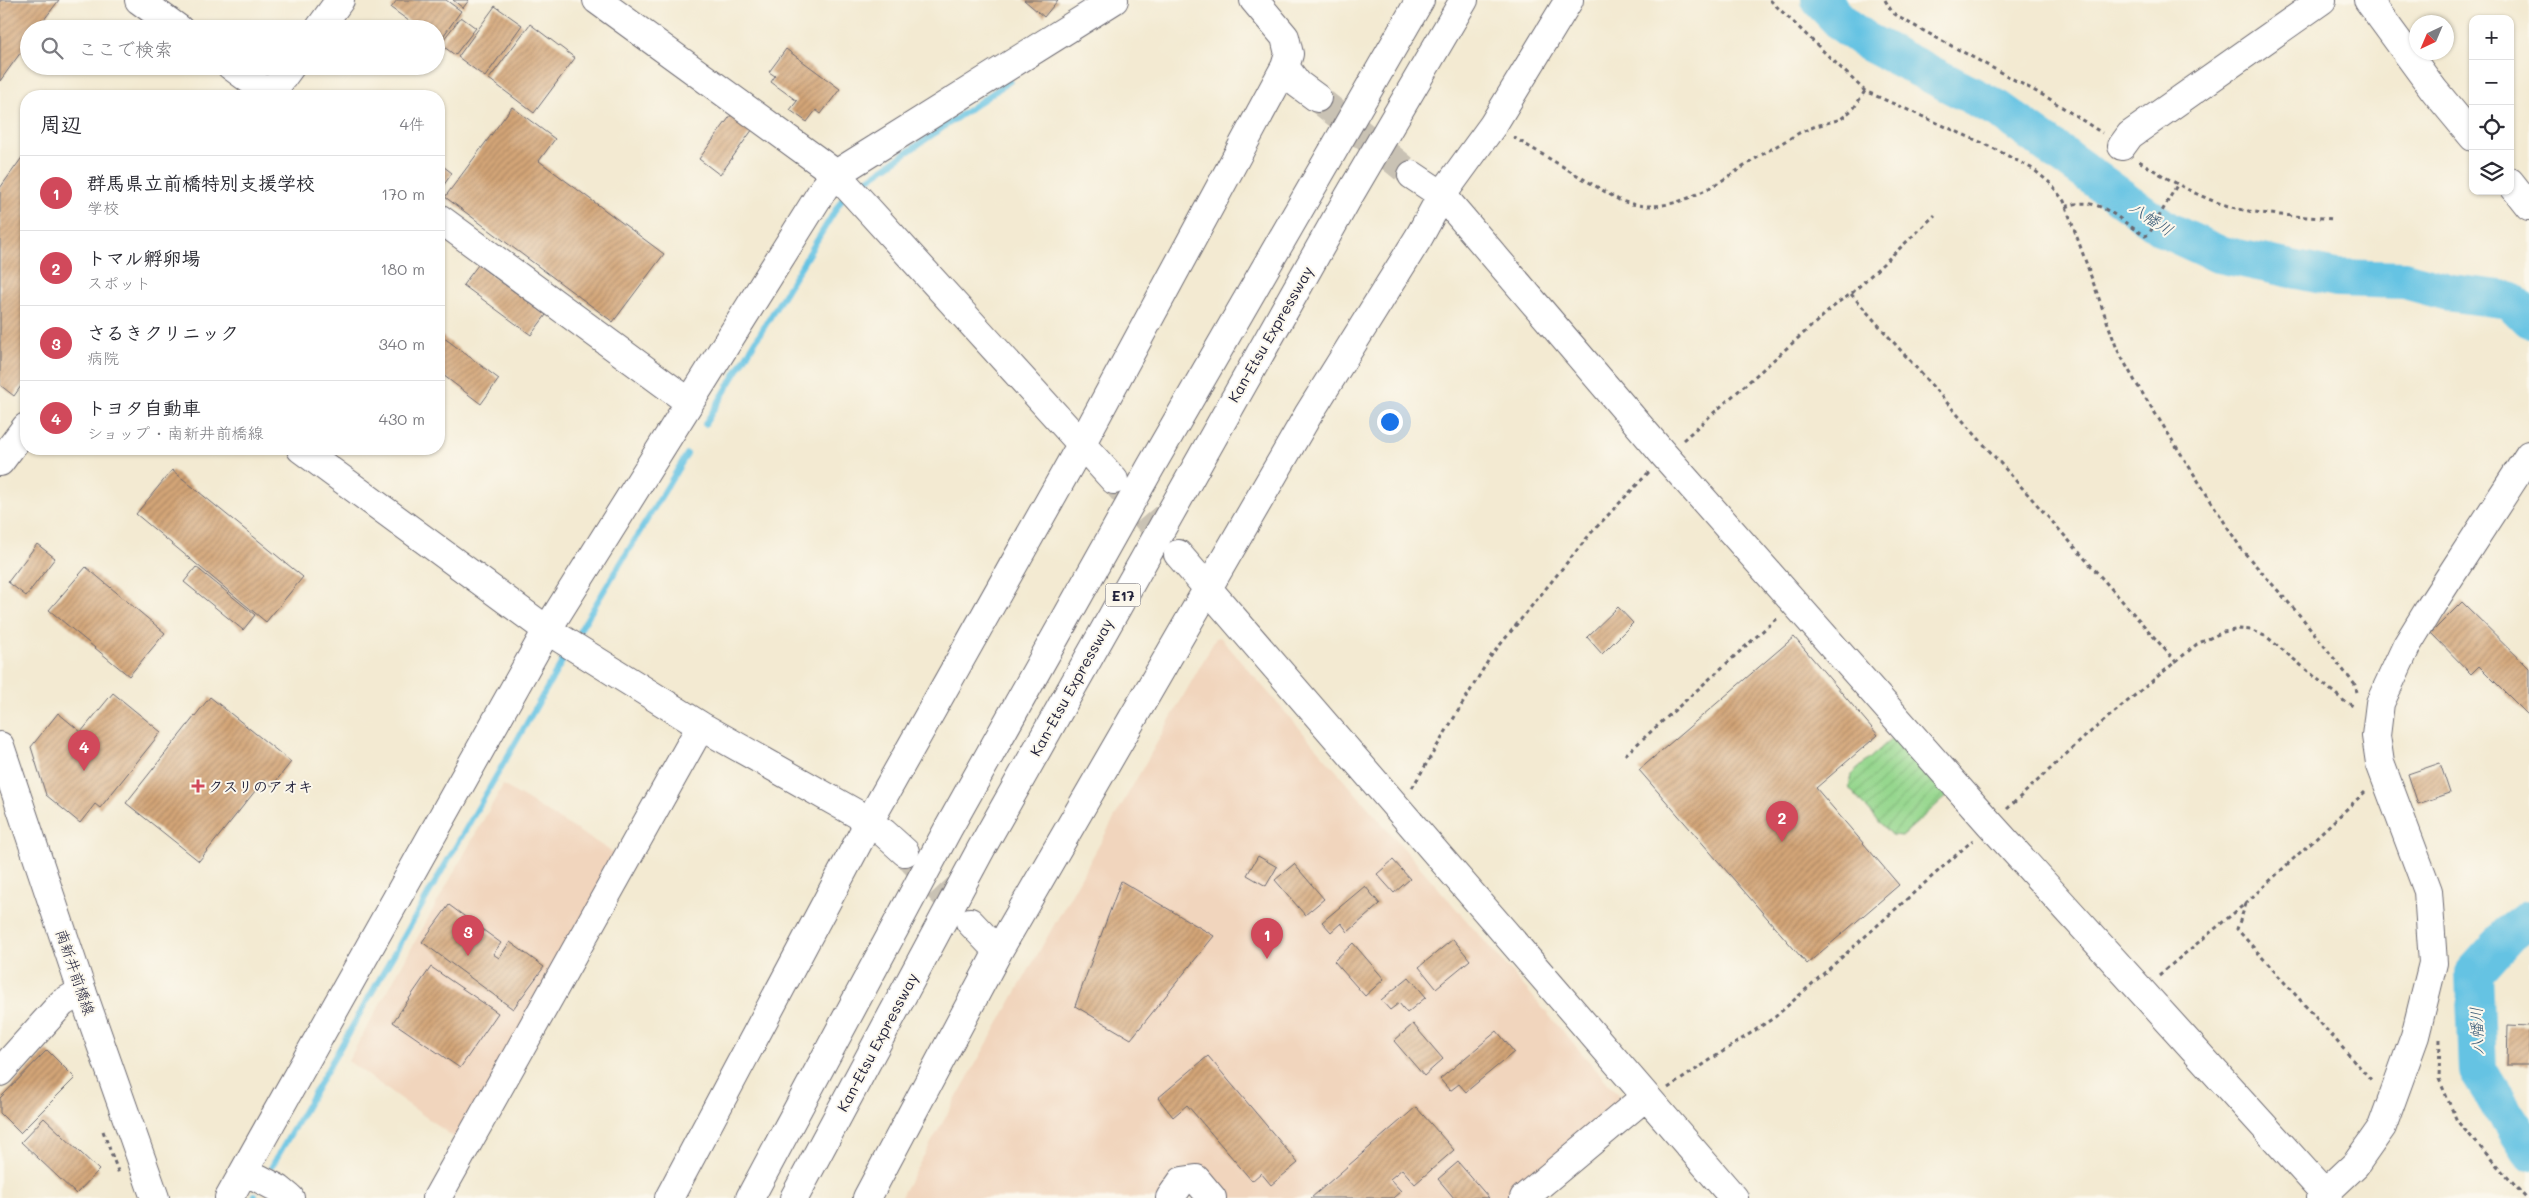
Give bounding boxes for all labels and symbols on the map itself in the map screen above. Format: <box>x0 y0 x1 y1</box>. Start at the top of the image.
north arrow <box>2409 15 2454 60</box>
water label: 八幡川 <box>2126 196 2178 240</box>
street label: Kan-Etsu Expressway <box>1223 262 1317 406</box>
your location <box>1377 409 1403 435</box>
road number: E17 <box>1106 584 1140 606</box>
street label: Kan-Etsu Expressway <box>1025 615 1117 759</box>
pin: 4 <box>68 730 100 771</box>
place label: クスリのアオキ <box>208 776 313 796</box>
marker: クスリのアオキ <box>192 780 204 792</box>
pin: 2 <box>1766 801 1798 842</box>
pin: 3 <box>452 915 484 956</box>
pin: 1 <box>1251 918 1283 959</box>
street label: 南新井前橋線 <box>52 926 100 1018</box>
street label: Kan-Etsu Expressway <box>832 969 922 1115</box>
water label: 八幡川 <box>2465 1007 2487 1055</box>

